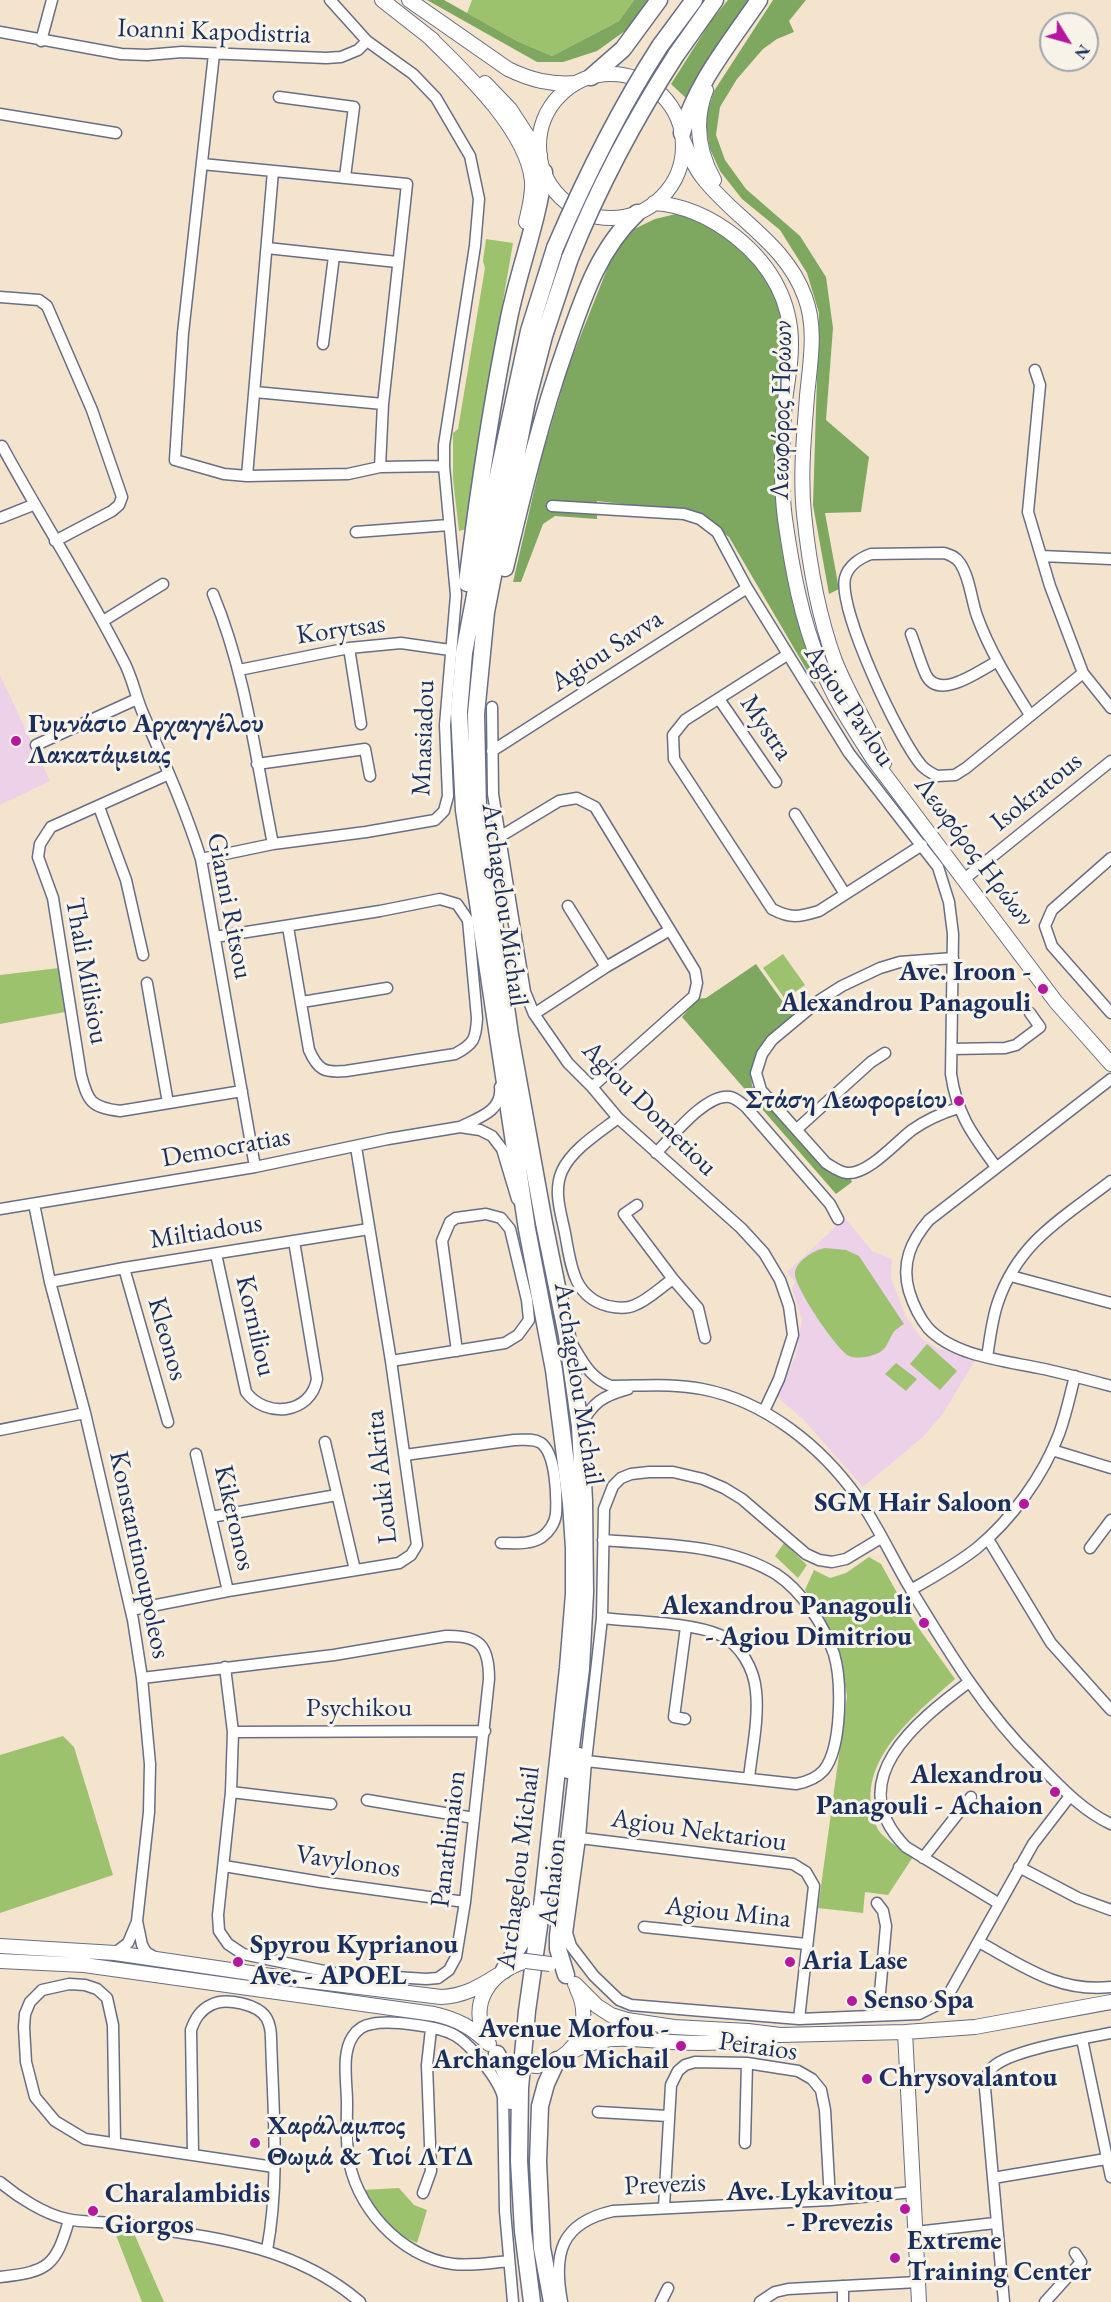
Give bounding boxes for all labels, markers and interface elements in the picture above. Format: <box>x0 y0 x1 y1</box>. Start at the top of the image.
street label: Ioanni Kapodistria <box>117 12 311 52</box>
north arrow <box>1039 12 1099 72</box>
text: N <box>1070 40 1094 63</box>
street label: Λεωφόρος Ηρώων <box>764 320 800 500</box>
street label: Agiou Savva <box>545 603 669 699</box>
street label: Korytsas <box>295 608 387 652</box>
street label: Agiou Pavlou <box>797 639 901 773</box>
street label: Mnasiadou <box>406 679 442 797</box>
street label: Mystra <box>732 689 800 767</box>
place label: Γυμνάσιο Αρχαγγέλου Λακατάμειας <box>28 709 264 772</box>
marker: Γυμνάσιο Αρχαγγέλου Λακατάμειας <box>9 734 23 748</box>
street label: Isokratous <box>985 745 1089 839</box>
street label: Λεωφόρος Ηρώων <box>907 770 1041 934</box>
street label: Archagelou Michail <box>474 801 534 1009</box>
street label: Gianni Ritsou <box>199 830 259 982</box>
street label: Thali Milisiou <box>57 895 115 1047</box>
place label: Ave. Iroon - Alexandrou Panagouli <box>780 957 1031 1020</box>
marker: Ave. Iroon - Alexandrou Panagouli <box>1036 982 1050 996</box>
street label: Agiou Dometiou <box>575 1035 723 1183</box>
place label: Στάση Λεωφορείου <box>745 1085 947 1117</box>
marker: Στάση Λεωφορείου <box>952 1094 966 1108</box>
street label: Democratias <box>159 1121 293 1175</box>
street label: Miltiadous <box>148 1207 264 1257</box>
street label: Korniliou <box>228 1273 282 1379</box>
street label: Archagelou Michail <box>546 1280 610 1488</box>
street label: Kleonos <box>140 1294 194 1384</box>
street label: Louki Akrita <box>359 1409 405 1545</box>
street label: Konstantinoupoleos <box>101 1448 177 1662</box>
street label: Kikeronos <box>206 1462 262 1574</box>
place label: SGM Hair Saloon <box>814 1488 1012 1520</box>
marker: SGM Hair Saloon <box>1017 1497 1031 1511</box>
place label: Alexandrou Panagouli - Agiou Dimitriou <box>661 1591 912 1654</box>
marker: Alexandrou Panagouli - Agiou Dimitriou <box>917 1616 931 1630</box>
street label: Psychikou <box>306 1693 412 1725</box>
place label: Alexandrou Panagouli - Achaion <box>816 1760 1043 1823</box>
street label: Archagelou Michail <box>490 1764 548 1972</box>
street label: Panathinaion <box>425 1769 473 1909</box>
marker: Alexandrou Panagouli - Achaion <box>1048 1785 1062 1799</box>
street label: Agiou Nektariou <box>609 1803 789 1859</box>
street label: Achaion <box>532 1836 574 1928</box>
street label: Vavylonos <box>294 1839 402 1885</box>
street label: Agiou Mina <box>664 1890 792 1936</box>
place label: Spyrou Kyprianou Ave. - APOEL <box>250 1930 458 1993</box>
place label: Aria Lase <box>802 1946 907 1978</box>
marker: Spyrou Kyprianou Ave. - APOEL <box>231 1955 245 1969</box>
marker: Aria Lase <box>783 1955 797 1969</box>
place label: Senso Spa <box>864 1985 974 2017</box>
marker: Senso Spa <box>845 1994 859 2008</box>
place label: Avenue Morfou - Archangelou Michail <box>433 2014 669 2077</box>
street label: Peiraios <box>717 2025 799 2069</box>
marker: Avenue Morfou - Archangelou Michail <box>674 2039 688 2053</box>
place label: Chrysovalantou <box>879 2063 1057 2095</box>
marker: Chrysovalantou <box>860 2072 874 2086</box>
place label: Χαράλαμπος Θωμά & Υιοί ΛΤΔ <box>267 2111 474 2174</box>
marker: Χαράλαμπος Θωμά & Υιοί ΛΤΔ <box>248 2136 262 2150</box>
street label: Prevezis <box>623 2167 707 2203</box>
place label: Ave. Lykavitou - Prevezis <box>726 2177 893 2240</box>
place label: Charalambidis Giorgos <box>105 2179 270 2242</box>
marker: Ave. Lykavitou - Prevezis <box>898 2202 912 2216</box>
marker: Charalambidis Giorgos <box>86 2204 100 2218</box>
place label: Extreme Training Center <box>907 2226 1091 2289</box>
marker: Extreme Training Center <box>888 2251 902 2265</box>

